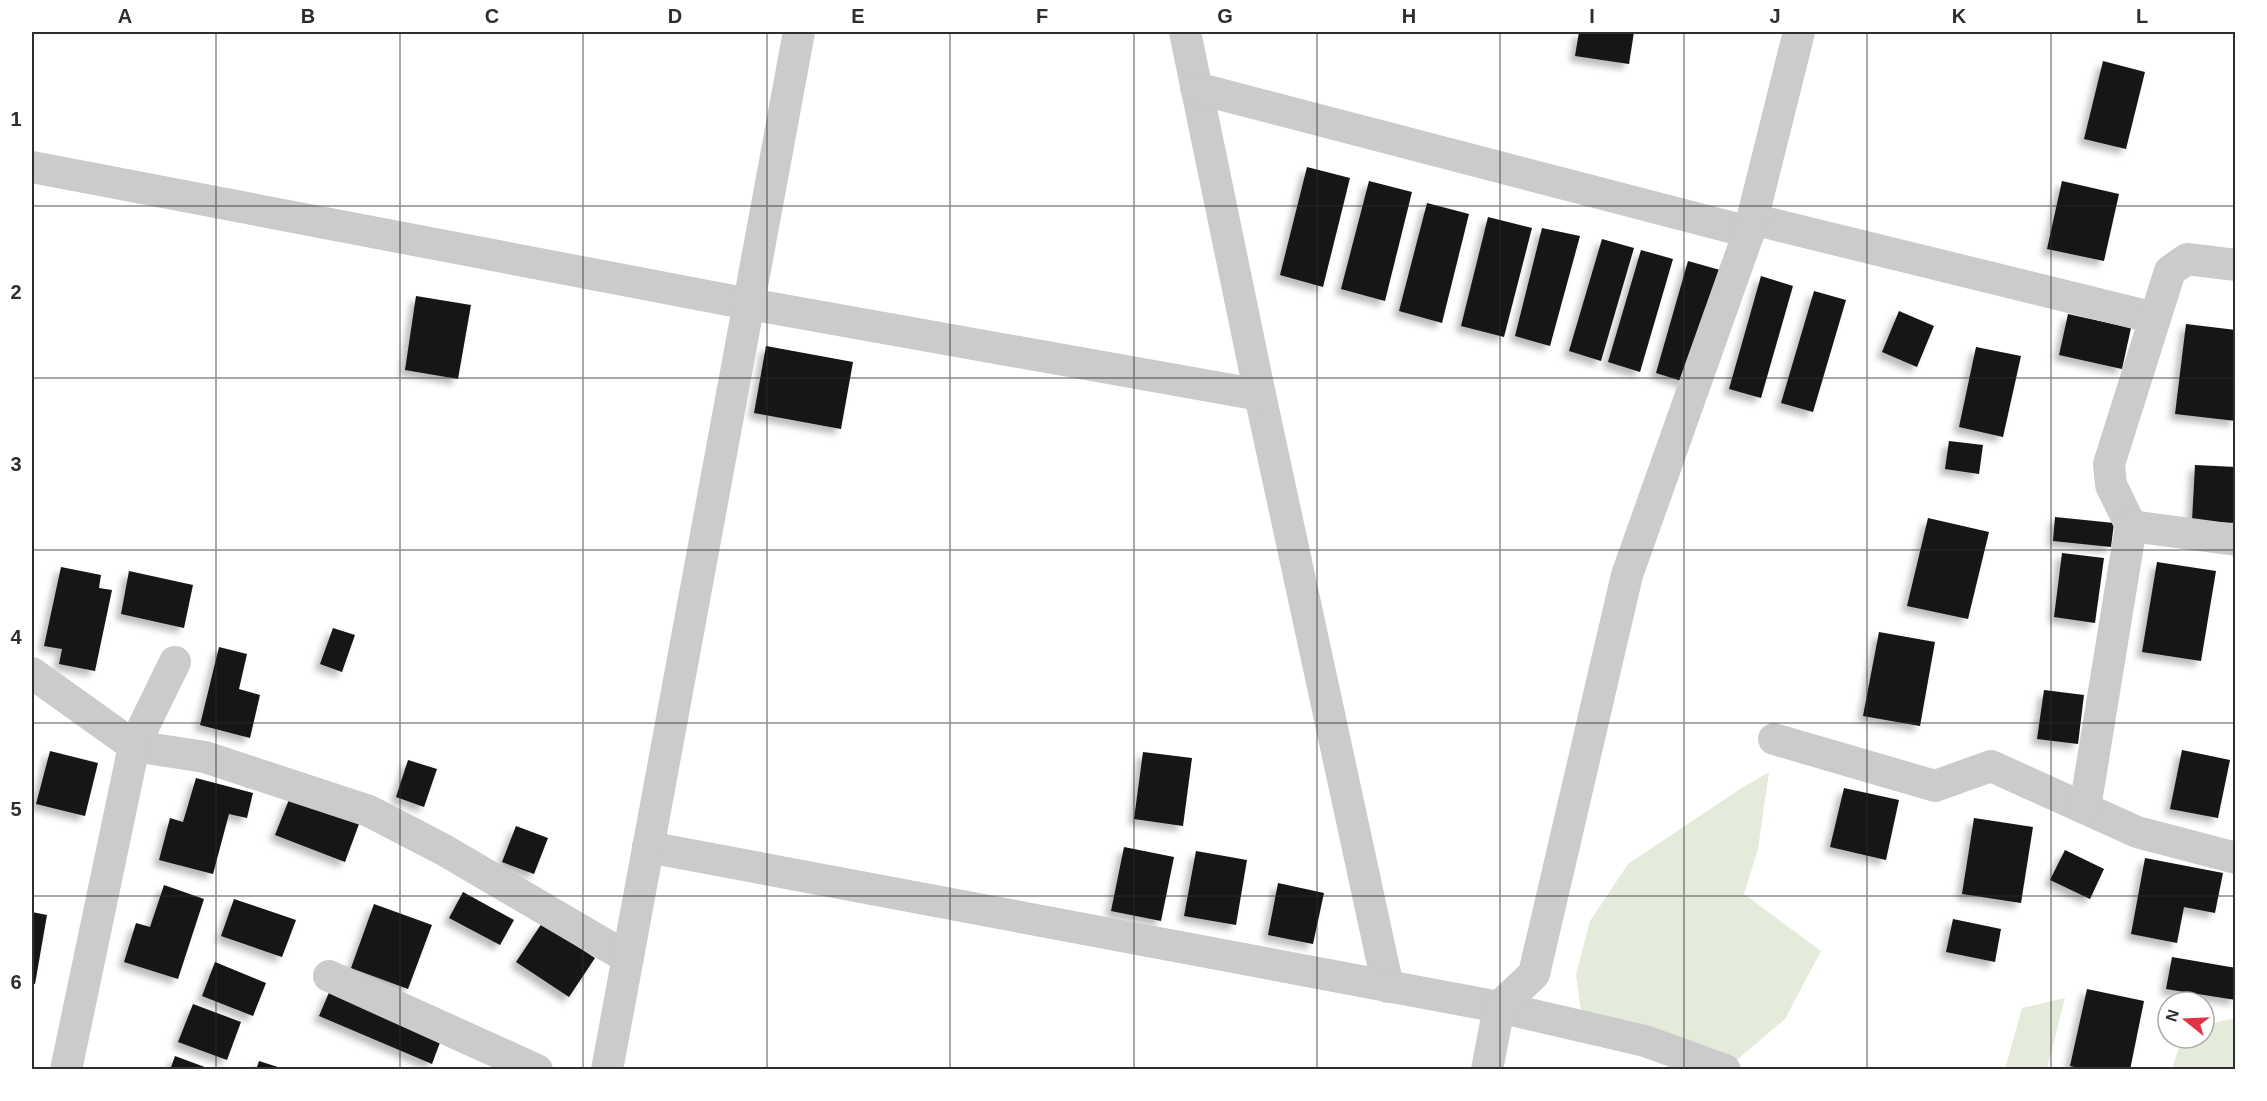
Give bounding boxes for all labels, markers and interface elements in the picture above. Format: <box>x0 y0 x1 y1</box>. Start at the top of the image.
text: A <box>118 5 132 27</box>
text: B <box>301 5 315 27</box>
text: C <box>485 5 499 27</box>
text: D <box>668 5 682 27</box>
text: E <box>851 5 865 27</box>
text: F <box>1036 5 1048 27</box>
text: G <box>1217 5 1233 27</box>
text: H <box>1402 5 1416 27</box>
text: I <box>1589 5 1595 27</box>
text: J <box>1769 5 1781 27</box>
text: K <box>1952 5 1967 27</box>
text: L <box>2136 5 2148 27</box>
text: 1 <box>10 108 22 130</box>
text: 2 <box>10 281 22 303</box>
text: 3 <box>10 453 22 475</box>
text: 4 <box>10 626 22 648</box>
text: 5 <box>10 798 22 820</box>
text: 6 <box>10 971 22 993</box>
north arrow <box>2156 990 2216 1050</box>
text: N <box>2162 1007 2182 1024</box>

